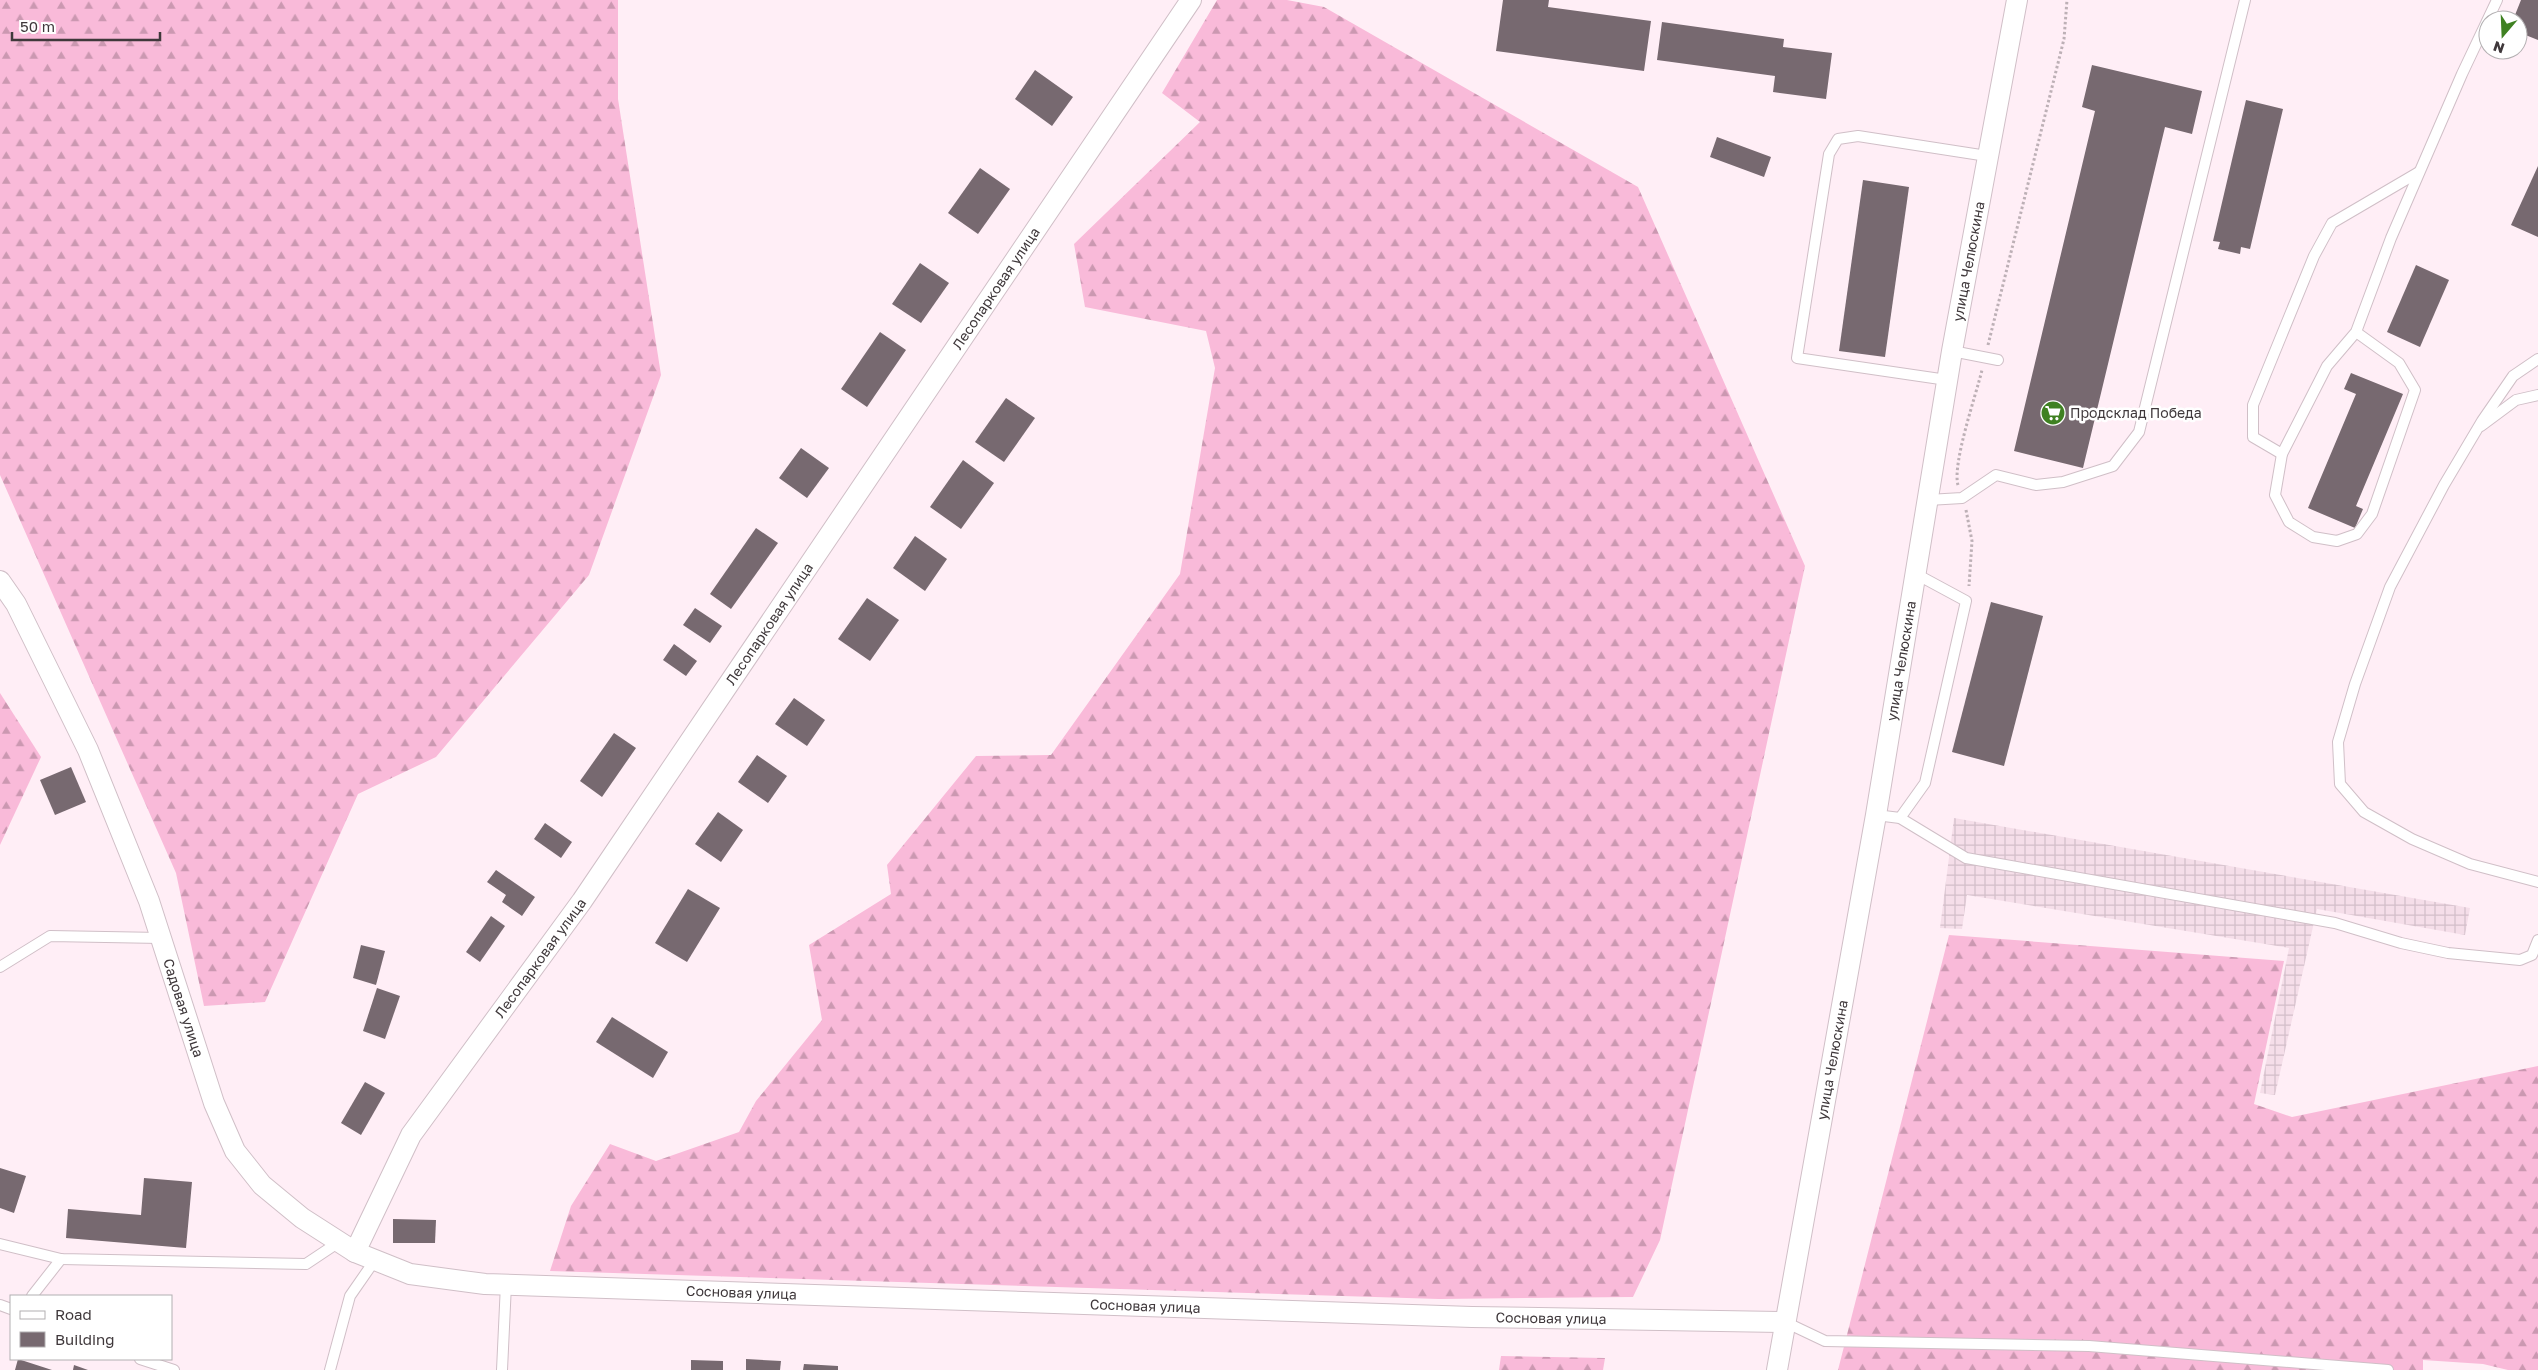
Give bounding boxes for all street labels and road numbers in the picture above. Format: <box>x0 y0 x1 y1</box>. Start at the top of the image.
street label: улица Челюскина <box>1949 200 1988 323</box>
street label: Лесопарковая улица <box>948 224 1043 352</box>
street label: Лесопарковая улица <box>722 559 816 688</box>
street label: улица Челюскина <box>1883 599 1919 722</box>
street label: Лесопарковая улица <box>491 895 589 1021</box>
street label: Садовая улица <box>160 956 208 1059</box>
street label: улица Челюскина <box>1813 998 1851 1121</box>
street label: Сосновая улица <box>686 1282 797 1302</box>
street label: Сосновая улица <box>1090 1295 1201 1316</box>
street label: Сосновая улица <box>1495 1308 1607 1327</box>

